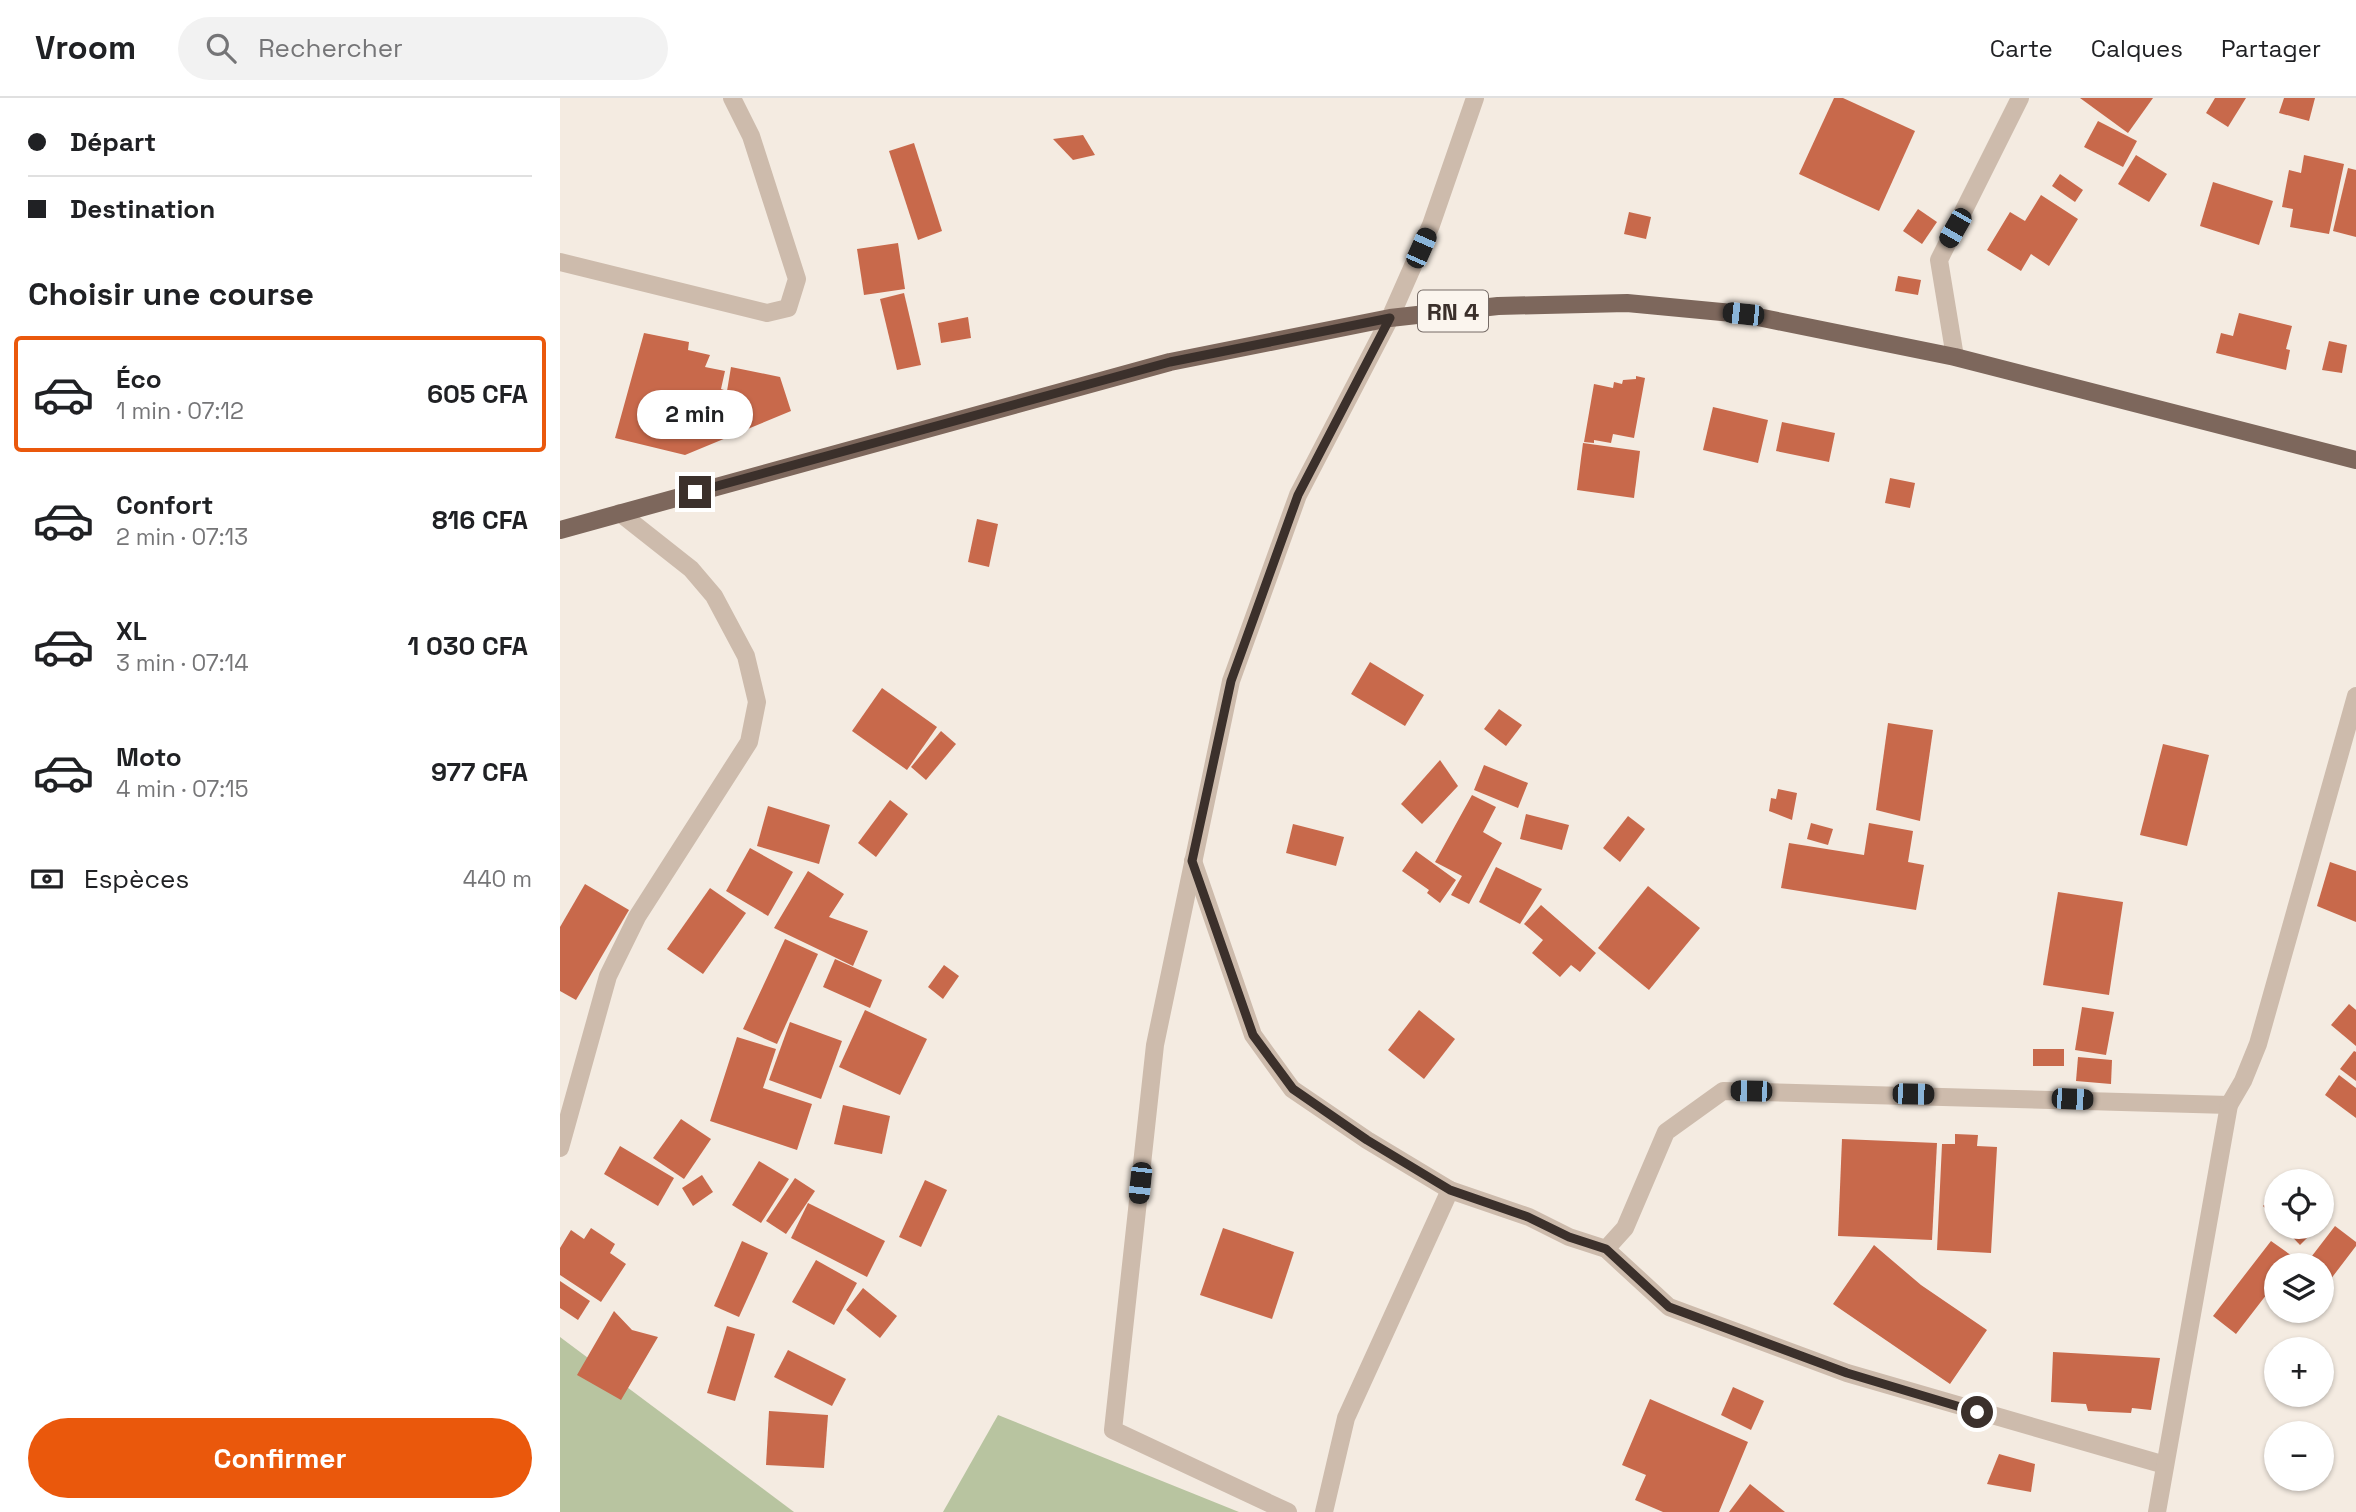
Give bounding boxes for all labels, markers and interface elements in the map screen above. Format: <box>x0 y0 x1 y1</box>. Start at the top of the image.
search box <box>178 17 668 80</box>
text: Vroom <box>35 27 136 69</box>
icon: search <box>202 29 240 67</box>
text: Rechercher <box>258 31 403 65</box>
text: Carte <box>1990 33 2053 64</box>
text: Calques <box>2091 33 2183 64</box>
text: Partager <box>2221 33 2321 64</box>
text: Départ <box>70 125 156 159</box>
text: Destination <box>70 192 215 226</box>
car <box>1936 205 1975 251</box>
car <box>1403 225 1440 271</box>
text: Choisir une course <box>28 274 314 314</box>
road number: RN 4 <box>1418 290 1488 331</box>
car <box>1722 301 1765 327</box>
text: Éco <box>116 362 162 396</box>
icon: car <box>32 363 95 426</box>
text: 605 CFA <box>427 377 528 411</box>
callout: 2 min <box>637 390 753 440</box>
text: 1 min · 07:12 <box>116 396 244 426</box>
text: 2 min <box>665 399 725 429</box>
route end <box>679 476 711 508</box>
text: Confort <box>116 488 213 522</box>
icon: car <box>32 489 95 552</box>
text: 816 CFA <box>432 503 528 537</box>
text: 2 min · 07:13 <box>116 522 248 552</box>
text: XL <box>116 614 147 648</box>
icon: car <box>32 615 95 678</box>
text: 1 030 CFA <box>408 629 528 663</box>
text: 3 min · 07:14 <box>116 648 249 678</box>
text: Moto <box>116 740 182 774</box>
icon: car <box>32 741 95 804</box>
text: 977 CFA <box>431 755 528 789</box>
text: 4 min · 07:15 <box>116 774 248 804</box>
icon: cash <box>28 860 66 898</box>
text: Espèces <box>84 862 189 896</box>
text: 440 m <box>463 864 532 894</box>
car <box>1730 1080 1773 1102</box>
car <box>1892 1083 1935 1105</box>
car <box>2051 1088 2094 1110</box>
car <box>1128 1161 1153 1205</box>
map controls <box>2264 1169 2334 1491</box>
button: locate <box>2264 1169 2334 1239</box>
button: layers <box>2264 1253 2334 1323</box>
button: + <box>2264 1337 2334 1407</box>
route start <box>1961 1396 1993 1428</box>
button: Confirmer <box>28 1418 532 1498</box>
button: − <box>2264 1421 2334 1491</box>

